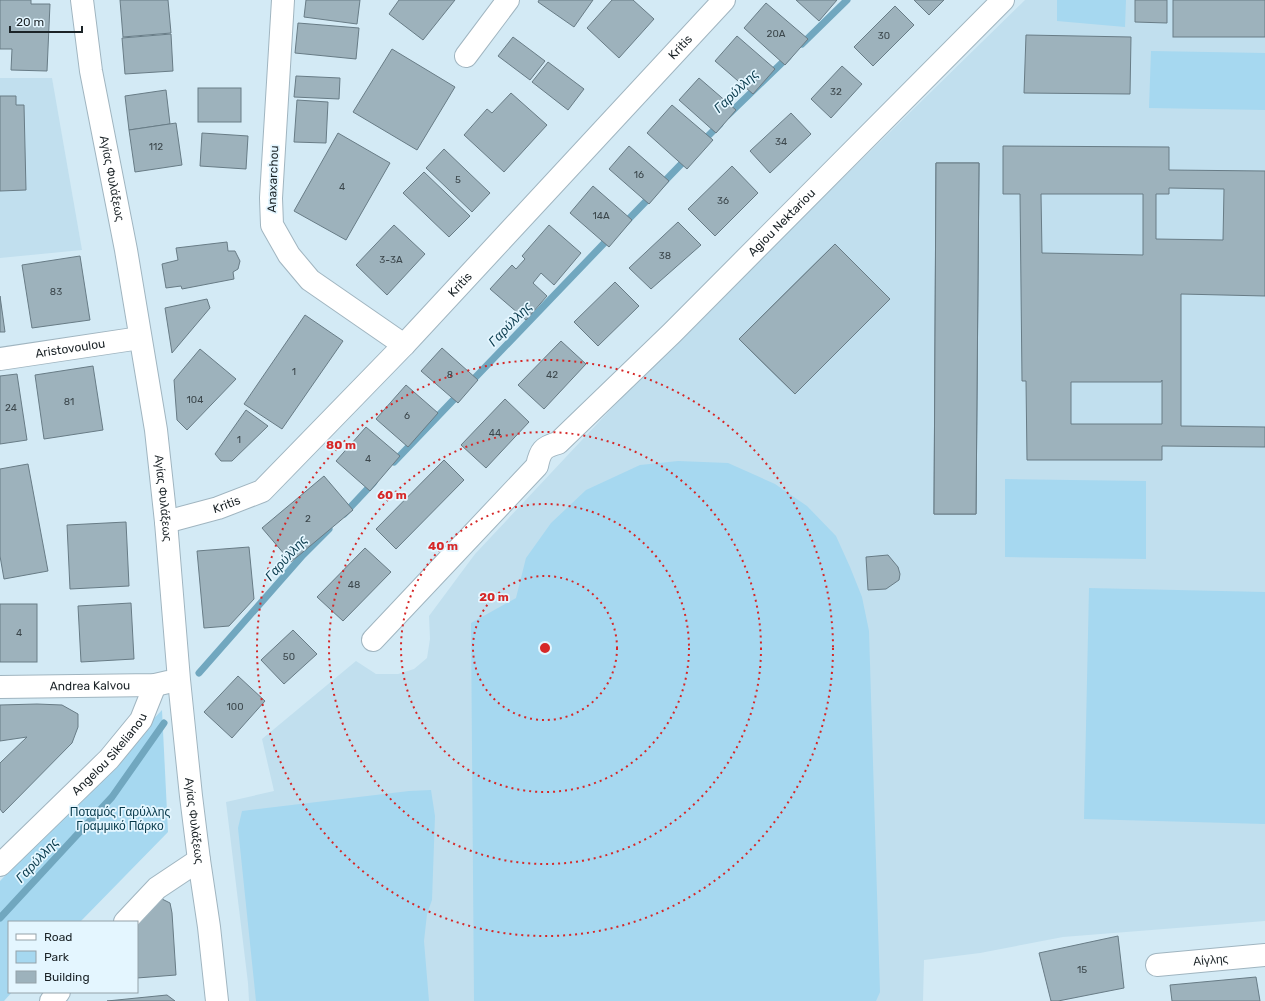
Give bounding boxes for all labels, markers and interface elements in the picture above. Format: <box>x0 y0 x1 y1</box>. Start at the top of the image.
scale bar <box>10 8 82 34</box>
text: 20 m <box>16 15 44 29</box>
house number: 20A <box>767 28 786 40</box>
house number: 30 <box>878 30 890 42</box>
street label: Kritis <box>666 32 695 62</box>
water label: Γαρύλλης <box>711 66 762 116</box>
house number: 32 <box>830 86 842 98</box>
street label: Αγίας Φυλάξεως <box>97 134 127 223</box>
house number: 34 <box>775 136 787 148</box>
house number: 112 <box>149 141 163 153</box>
street label: Anaxarchou <box>265 145 281 213</box>
house number: 16 <box>634 169 644 181</box>
house number: 5 <box>455 174 461 186</box>
house number: 4 <box>339 181 345 193</box>
street label: Agiou Nektariou <box>745 186 818 259</box>
house number: 36 <box>717 195 729 207</box>
house number: 14A <box>592 210 610 222</box>
house number: 38 <box>659 250 671 262</box>
house number: 3-3A <box>379 254 403 266</box>
street label: Kritis <box>445 269 475 300</box>
house number: 83 <box>50 286 62 298</box>
water label: Γαρύλλης <box>485 298 535 349</box>
street label: Aristovoulou <box>34 336 106 361</box>
house number: 1 <box>292 366 296 378</box>
house number: 8 <box>447 369 453 381</box>
house number: 42 <box>546 369 558 381</box>
house number: 104 <box>187 394 203 406</box>
house number: 81 <box>64 396 74 408</box>
house number: 24 <box>5 402 17 414</box>
house number: 6 <box>404 410 410 422</box>
house number: 44 <box>489 427 501 439</box>
house number: 1 <box>237 434 241 446</box>
text: 80 m <box>326 438 356 452</box>
house number: 4 <box>365 453 371 465</box>
street label: Αγίας Φυλάξεως <box>152 454 175 542</box>
text: 60 m <box>377 488 407 502</box>
street label: Kritis <box>211 493 242 516</box>
house number: 2 <box>305 513 311 525</box>
water label: Γαρύλλης <box>262 532 311 584</box>
text: 40 m <box>428 539 458 553</box>
house number: 48 <box>348 579 360 591</box>
text: 20 m <box>479 590 509 604</box>
house number: 4 <box>16 627 22 639</box>
centre of rings <box>538 641 552 655</box>
house number: 50 <box>283 651 295 663</box>
street label: Andrea Kalvou <box>50 678 130 693</box>
house number: 100 <box>227 701 243 713</box>
street label: Angelou Sikelianou <box>69 711 150 798</box>
street label: Αγίας Φυλάξεως <box>182 777 207 865</box>
park label: Ποταμός Γαρύλλης Γραμμικό Πάρκο <box>70 805 170 833</box>
water label: Γαρύλλης <box>12 834 62 886</box>
legend <box>8 921 138 993</box>
text: Road <box>44 930 72 944</box>
text: Park <box>44 950 70 964</box>
street label: Αίγλης <box>1193 951 1229 969</box>
house number: 15 <box>1077 964 1087 976</box>
text: Building <box>44 970 90 984</box>

